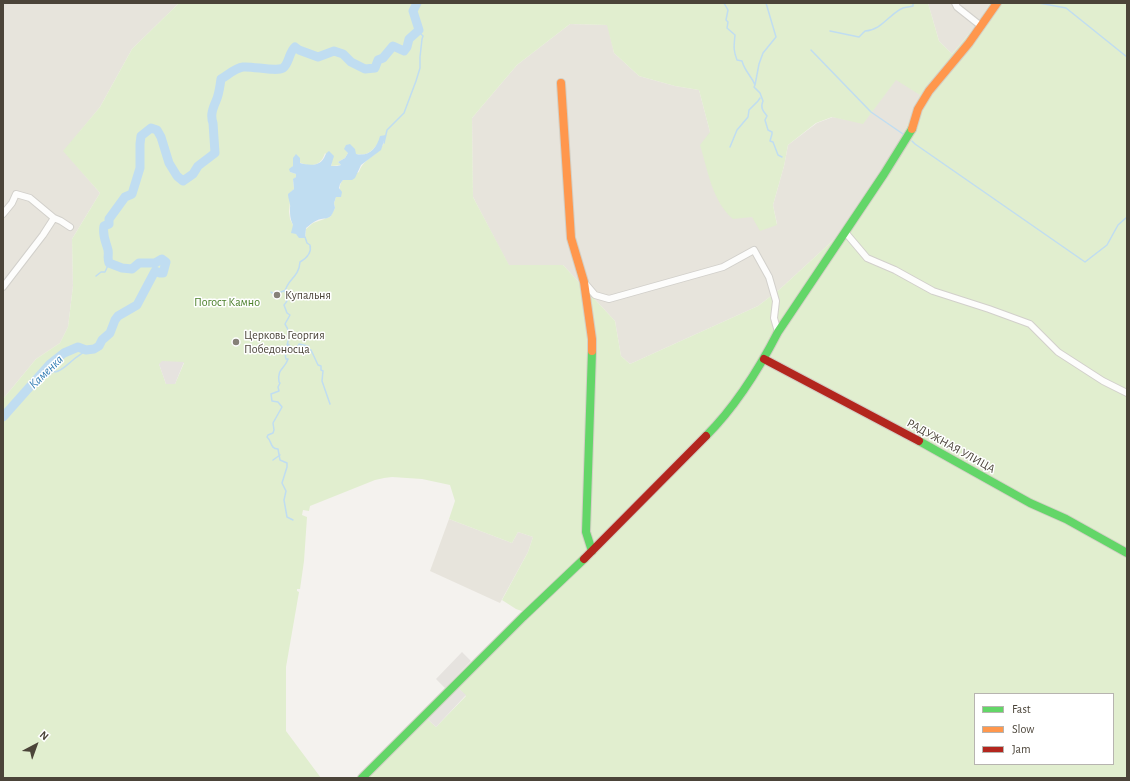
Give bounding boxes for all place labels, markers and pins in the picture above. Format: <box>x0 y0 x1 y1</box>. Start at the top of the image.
place label: Купальня <box>285 288 331 302</box>
marker: Купальня <box>272 290 282 300</box>
place label: Церковь Георгия Победоносца <box>244 328 325 356</box>
marker: Церковь Георгия Победоносца <box>231 337 241 347</box>

